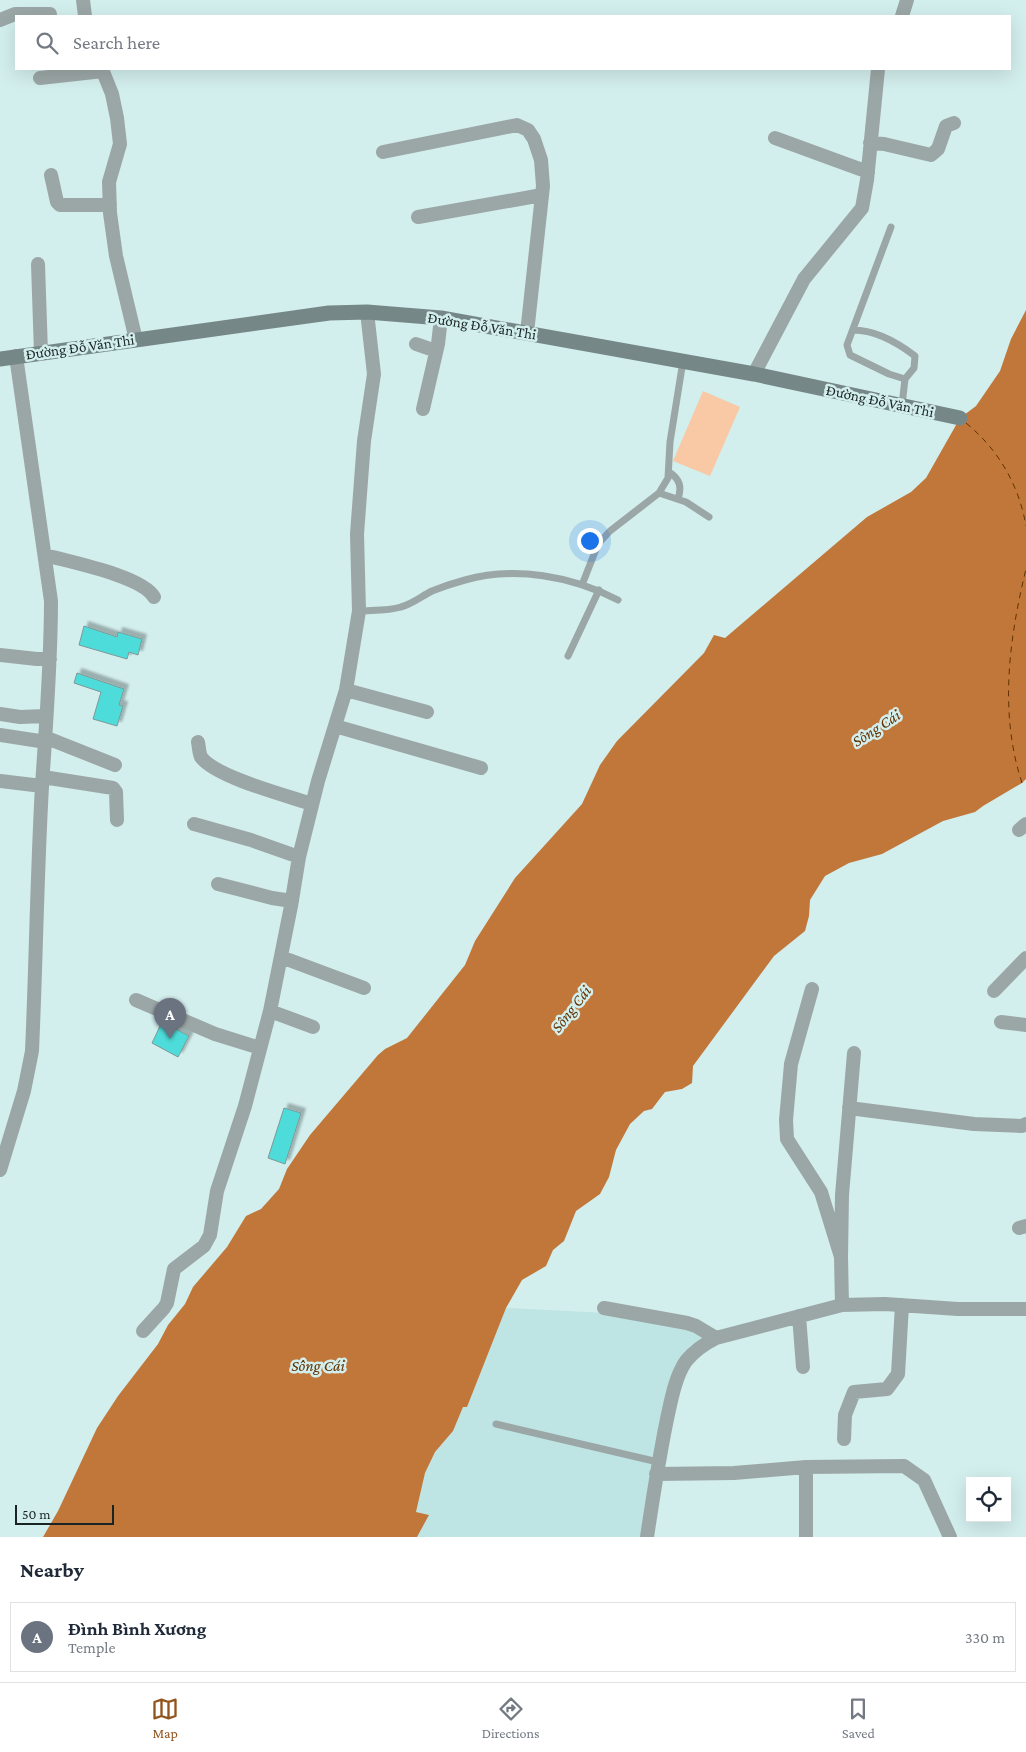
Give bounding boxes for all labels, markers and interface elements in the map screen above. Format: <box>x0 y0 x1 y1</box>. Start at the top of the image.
search box <box>15 15 1011 70</box>
icon: search <box>33 29 61 57</box>
text: Search here <box>73 32 160 53</box>
street label: Đường Đỗ Văn Thi <box>426 310 537 343</box>
street label: Đường Đỗ Văn Thi <box>25 331 136 364</box>
street label: Đường Đỗ Văn Thi <box>825 382 935 421</box>
your location <box>577 528 603 554</box>
water label: Sông Cái <box>849 706 904 751</box>
water label: Sông Cái <box>548 982 595 1036</box>
pin: A <box>154 998 186 1039</box>
water label: Sông Cái <box>291 1357 346 1375</box>
map controls <box>966 1477 1011 1522</box>
button: locate <box>966 1477 1011 1522</box>
scale bar <box>15 1502 114 1525</box>
text: 50 m <box>22 1506 50 1522</box>
text: Nearby <box>20 1558 84 1582</box>
text: Đình Bình Xương <box>68 1618 206 1639</box>
text: A <box>32 1629 42 1646</box>
text: 330 m <box>965 1629 1005 1646</box>
text: Temple <box>68 1639 116 1656</box>
tab: Map <box>151 1695 179 1741</box>
tab: Directions <box>482 1695 540 1741</box>
tab: Saved <box>842 1695 875 1741</box>

